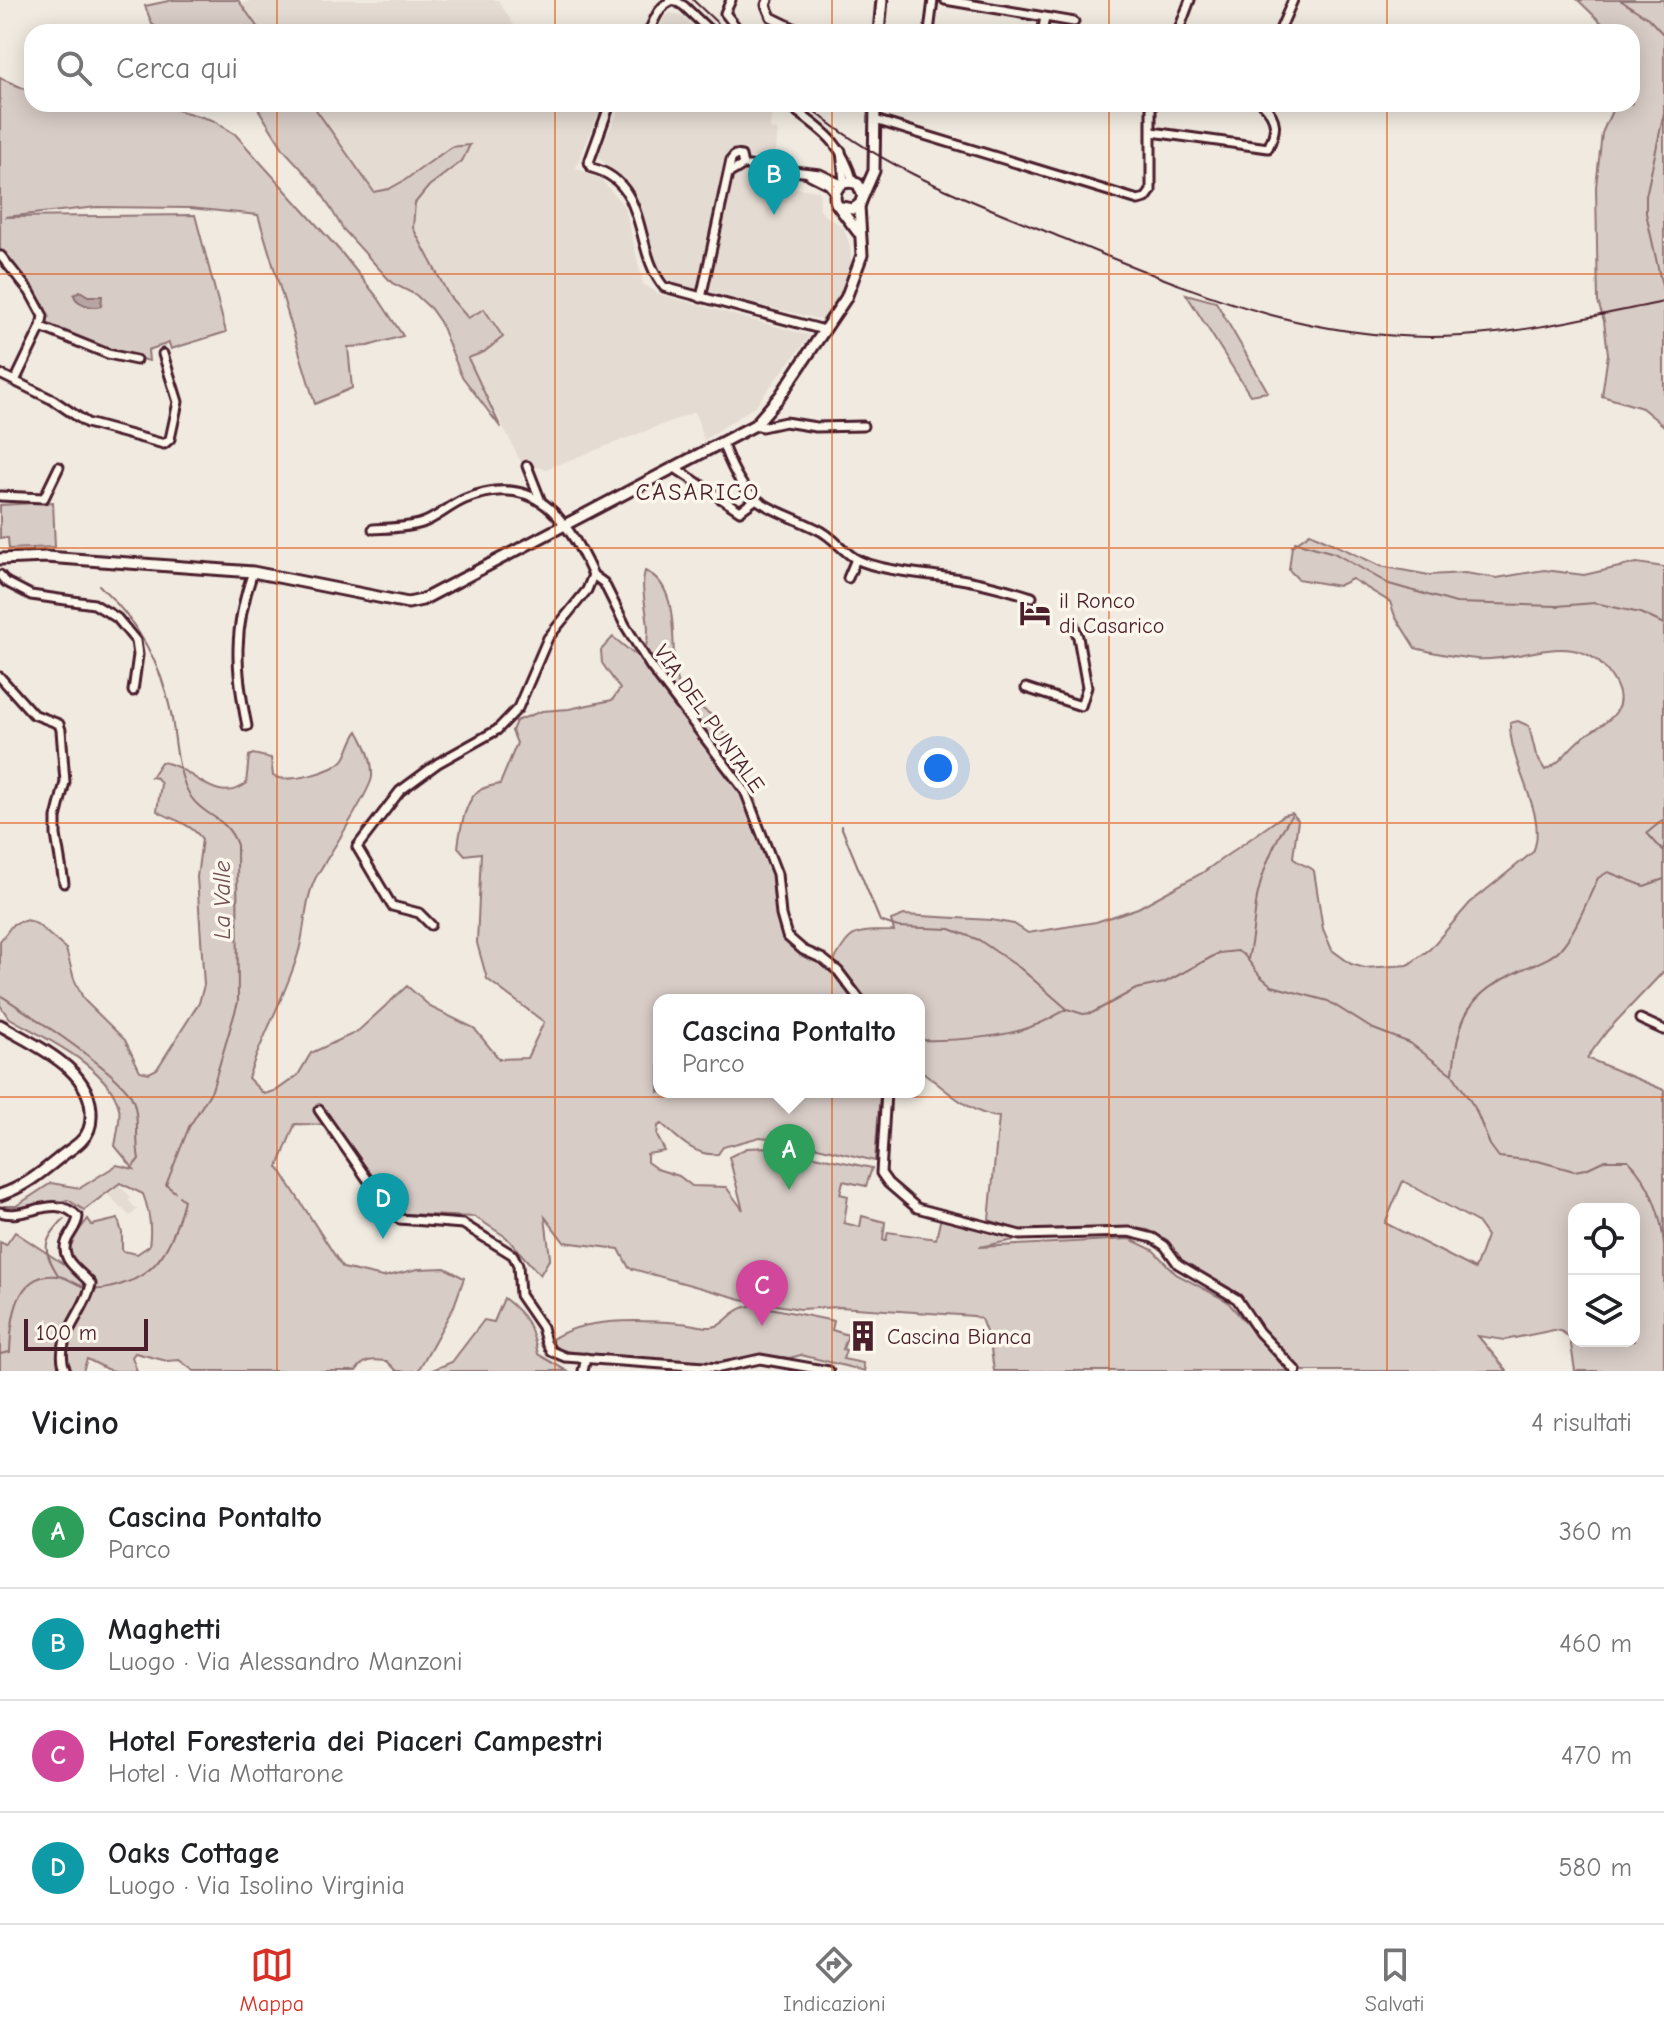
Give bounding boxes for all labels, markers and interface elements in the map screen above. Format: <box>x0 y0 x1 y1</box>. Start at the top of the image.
search box <box>24 24 1640 112</box>
icon: search <box>52 46 96 90</box>
text: Cerca qui <box>116 51 238 86</box>
pin: B <box>748 149 800 215</box>
district label: CASARICO <box>635 478 761 506</box>
place label: il Ronco di Casarico <box>1059 588 1164 639</box>
hotel icon: il Ronco di Casarico <box>1018 596 1052 630</box>
street label: VIA DEL PUNTALE <box>648 640 770 798</box>
your location <box>918 748 958 788</box>
water label: La Valle <box>208 861 236 939</box>
popup <box>653 994 925 1098</box>
text: Cascina Pontalto <box>682 1014 896 1049</box>
text: Parco <box>682 1049 745 1079</box>
pin: A <box>763 1124 815 1190</box>
pin: D <box>357 1173 409 1239</box>
map controls <box>1568 1203 1640 1347</box>
button: locate <box>1568 1203 1640 1275</box>
pin: C <box>736 1260 788 1326</box>
button: layers <box>1568 1275 1640 1347</box>
scale bar <box>24 1315 148 1351</box>
building icon: Cascina Bianca <box>846 1319 880 1353</box>
text: 100 m <box>36 1320 97 1346</box>
place label: Cascina Bianca <box>887 1324 1032 1350</box>
text: Vicino <box>32 1403 119 1443</box>
text: 4 risultati <box>1531 1408 1632 1438</box>
text: Cascina Pontalto <box>108 1500 322 1535</box>
text: A <box>51 1517 65 1547</box>
text: 360 m <box>1559 1517 1632 1547</box>
text: Parco <box>108 1535 171 1565</box>
text: Maghetti <box>108 1612 221 1647</box>
text: B <box>50 1629 66 1659</box>
text: 460 m <box>1559 1629 1632 1659</box>
text: Luogo · Via Alessandro Manzoni <box>108 1647 463 1677</box>
text: Hotel Foresteria dei Piaceri Campestri <box>108 1724 603 1759</box>
text: C <box>50 1741 66 1771</box>
text: 470 m <box>1561 1741 1632 1771</box>
text: Hotel · Via Mottarone <box>108 1759 343 1789</box>
text: Oaks Cottage <box>108 1836 279 1871</box>
text: D <box>50 1853 66 1883</box>
text: 580 m <box>1558 1853 1632 1883</box>
text: Luogo · Via Isolino Virginia <box>108 1871 405 1901</box>
tab: Mappa <box>240 1943 304 2017</box>
tab: Indicazioni <box>783 1943 886 2017</box>
tab: Salvati <box>1365 1943 1424 2017</box>

